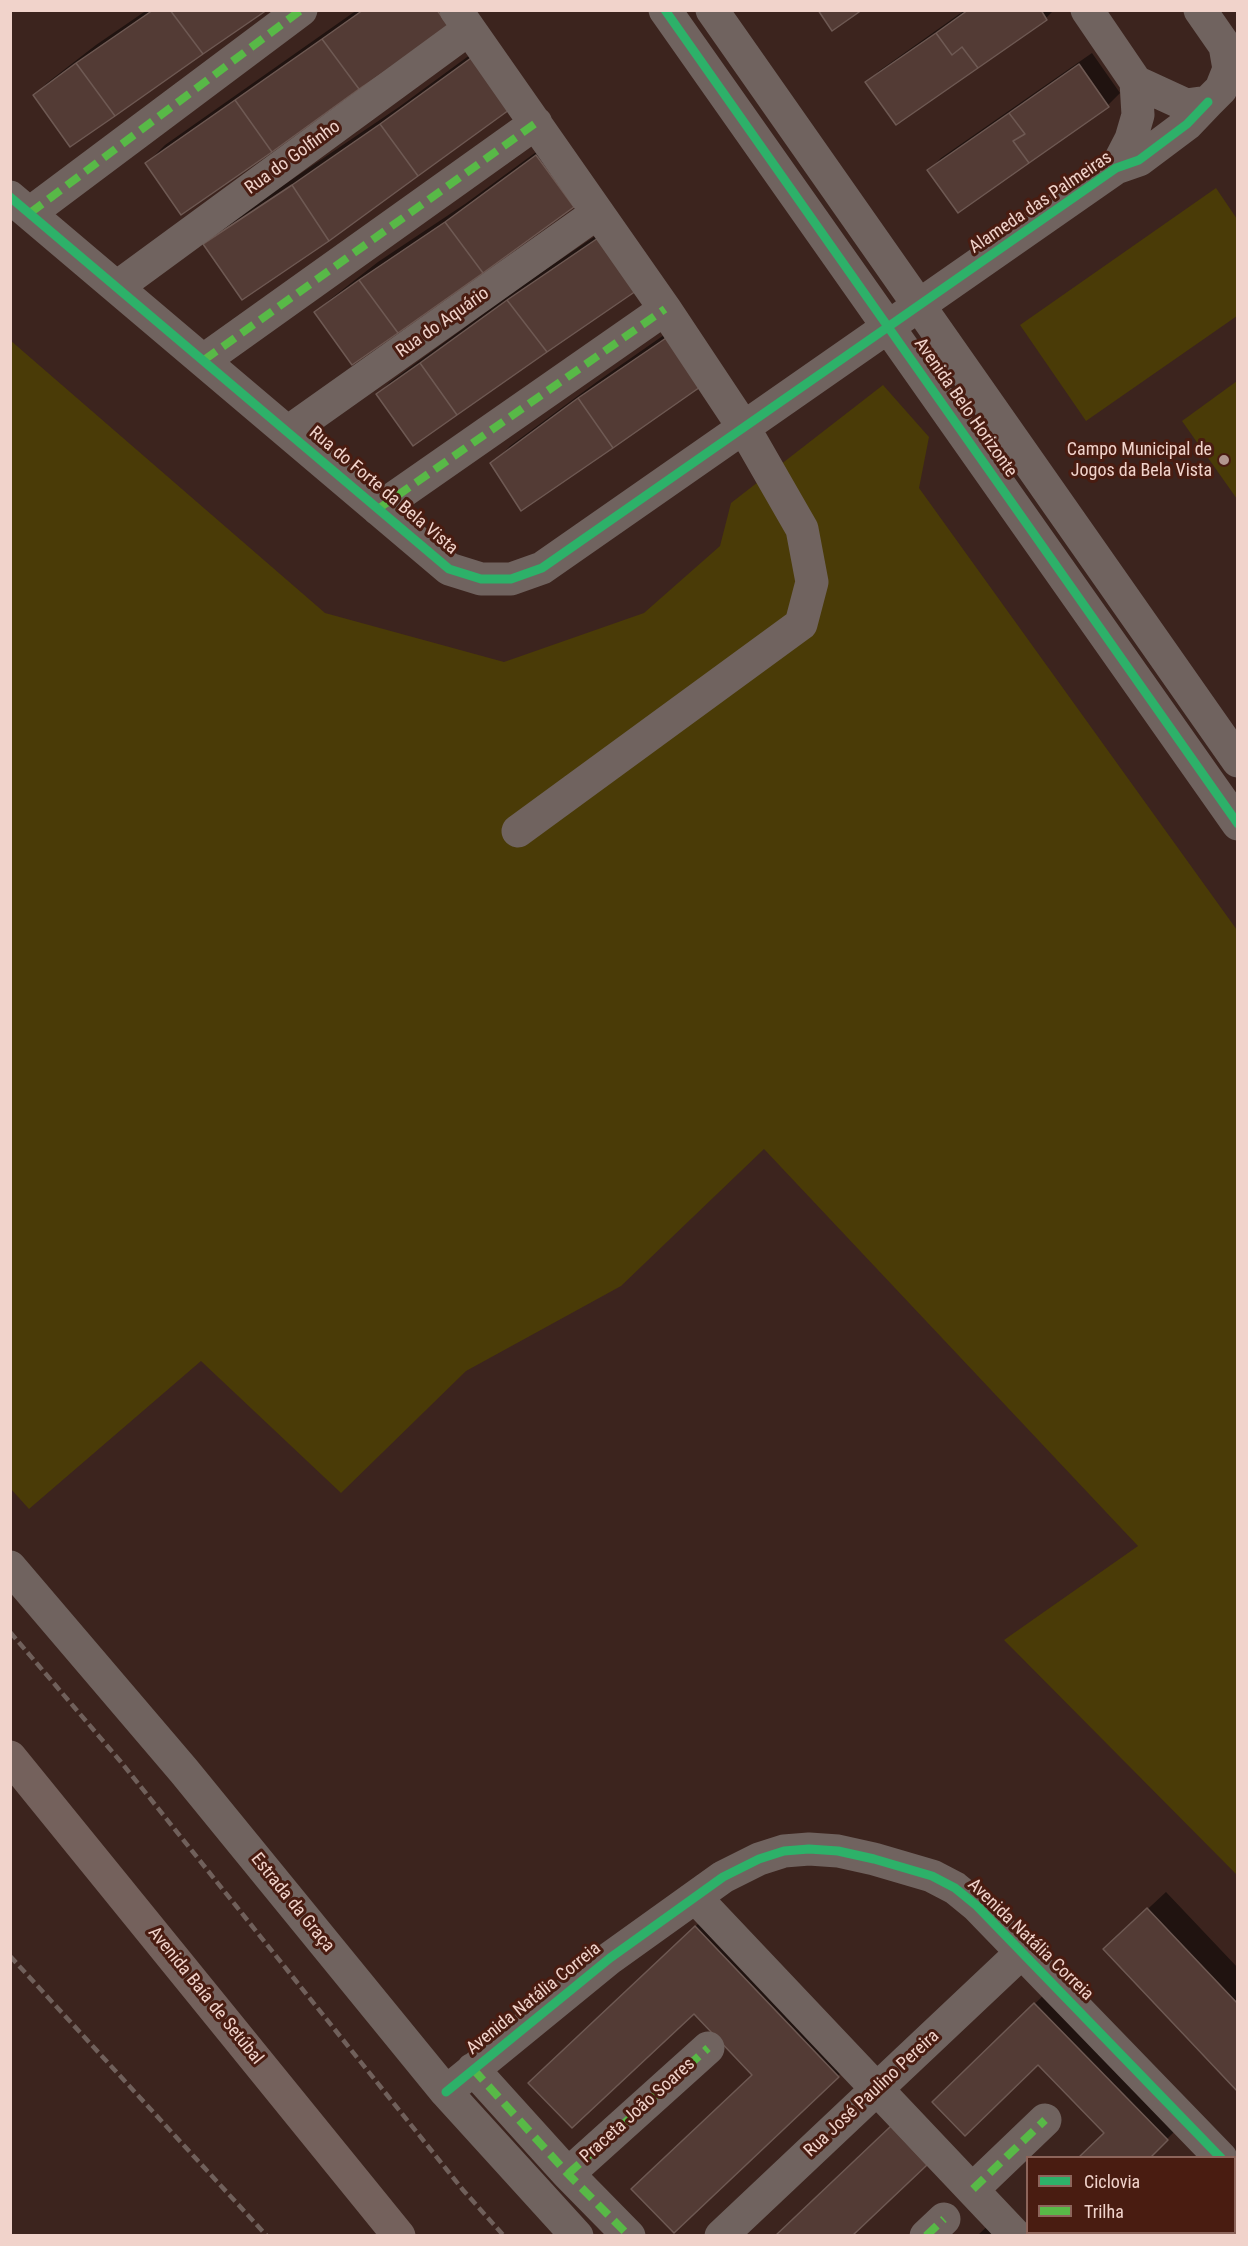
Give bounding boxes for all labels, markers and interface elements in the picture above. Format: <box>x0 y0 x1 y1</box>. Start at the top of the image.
street label: Rua do Golfinho <box>241 116 345 200</box>
street label: Alameda das Palmeiras <box>966 147 1116 259</box>
street label: Rua do Aquário <box>392 283 494 363</box>
street label: Avenida Belo Horizonte <box>909 334 1021 482</box>
street label: Rua do Forte da Bela Vista <box>304 422 462 560</box>
place label: Campo Municipal de Jogos da Bela Vista <box>1067 439 1212 482</box>
marker: Campo Municipal de Jogos da Bela Vista <box>1217 453 1231 467</box>
street label: Estrada da Graça <box>246 1849 338 1957</box>
street label: Avenida Natália Correia <box>963 1874 1097 2006</box>
street label: Avenida Baía de Setúbal <box>143 1923 267 2069</box>
street label: Avenida Natália Correia <box>463 1938 605 2060</box>
street label: Rua José Paulino Pereira <box>800 2026 944 2162</box>
street label: Praceta João Soares <box>576 2054 700 2168</box>
legend <box>1026 2156 1236 2234</box>
text: Ciclovia <box>1084 2171 1140 2192</box>
text: Trilha <box>1084 2201 1124 2222</box>

